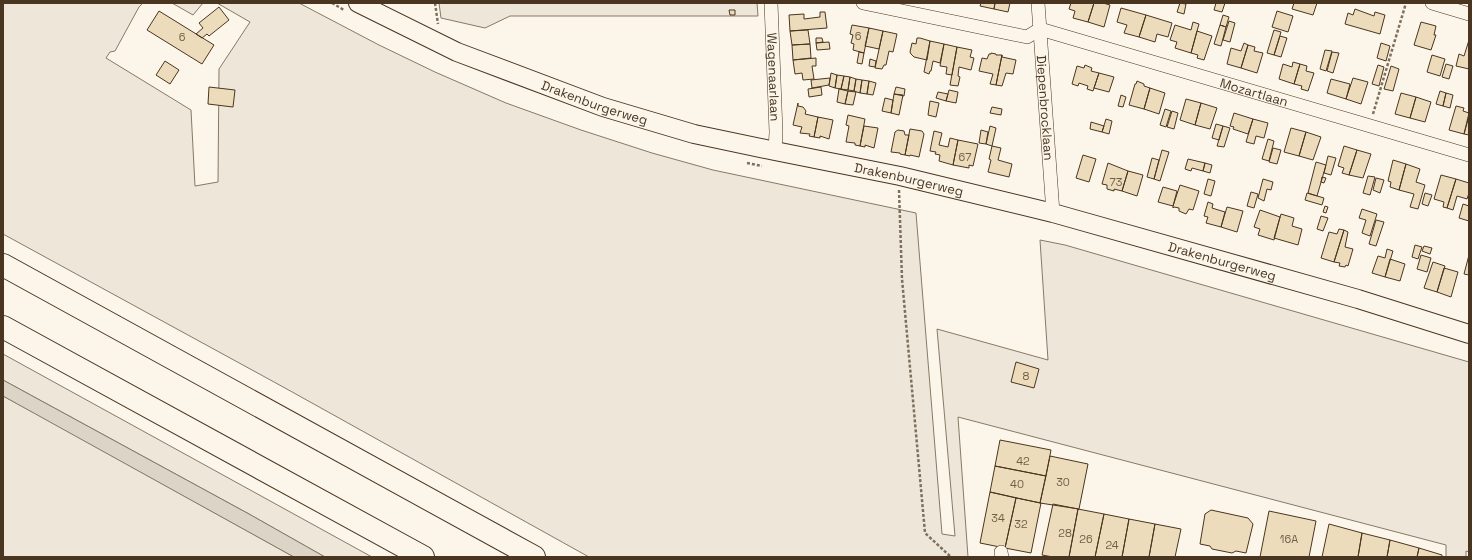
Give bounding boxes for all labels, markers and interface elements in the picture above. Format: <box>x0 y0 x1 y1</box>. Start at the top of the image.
house number: 6 <box>855 29 862 43</box>
house number: 6 <box>179 30 186 44</box>
street label: Wagenaarlaan <box>764 32 784 122</box>
street label: Diepenbrocklaan <box>1033 54 1058 161</box>
street label: Mozartlaan <box>1218 74 1290 110</box>
street label: Drakenburgerweg <box>539 76 650 128</box>
house number: 67 <box>959 150 971 164</box>
street label: Drakenburgerweg <box>853 159 965 200</box>
house number: 73 <box>1110 175 1123 189</box>
street label: Drakenburgerweg <box>1166 237 1278 284</box>
house number: 8 <box>1023 369 1030 383</box>
house number: 42 <box>1016 454 1030 468</box>
house number: 30 <box>1056 475 1070 489</box>
house number: 40 <box>1010 477 1024 491</box>
house number: 34 <box>991 511 1005 525</box>
house number: 32 <box>1014 517 1028 531</box>
house number: 28 <box>1058 526 1072 540</box>
house number: 26 <box>1079 532 1093 546</box>
house number: 16A <box>1280 532 1298 546</box>
house number: 24 <box>1105 538 1119 552</box>

